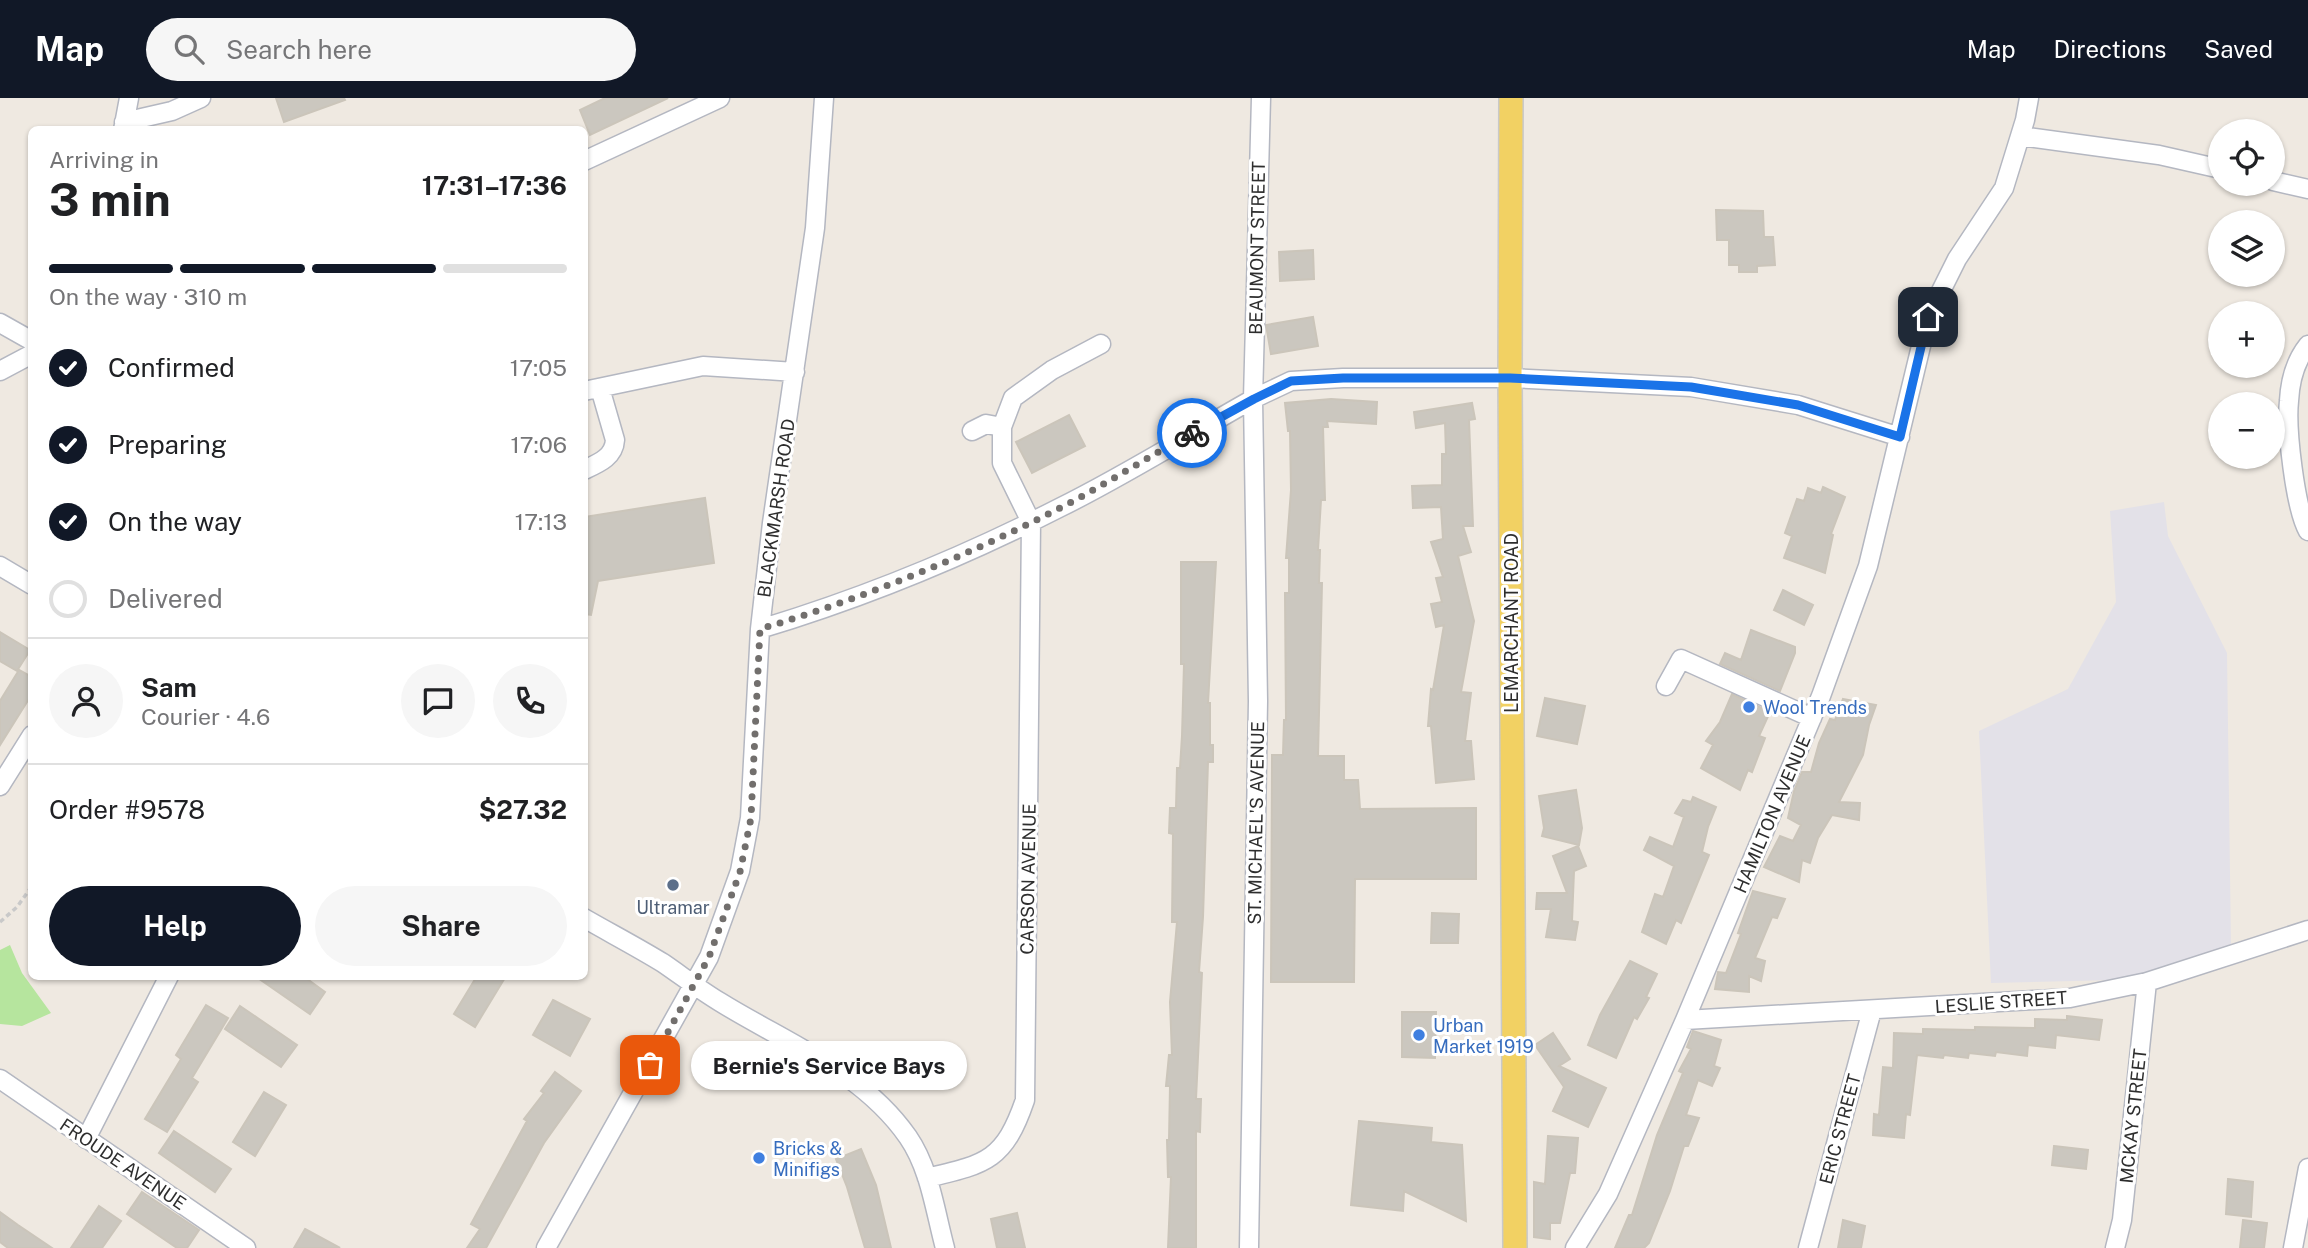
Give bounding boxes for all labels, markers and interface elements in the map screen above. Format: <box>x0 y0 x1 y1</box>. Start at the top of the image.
search box <box>146 18 636 81</box>
text: Map <box>35 30 104 68</box>
icon: search <box>170 30 208 68</box>
text: Search here <box>226 34 372 65</box>
text: Map <box>1967 35 2016 63</box>
text: Directions <box>2054 35 2166 63</box>
text: Saved <box>2204 35 2273 63</box>
map controls <box>2208 119 2285 469</box>
button: locate <box>2208 119 2285 196</box>
text: Arriving in <box>49 146 159 173</box>
street label: BEAUMONT STREET <box>1245 161 1269 335</box>
text: 17:31–17:36 <box>422 170 567 201</box>
text: 3 min <box>49 172 171 226</box>
button: layers <box>2208 210 2285 287</box>
text: On the way · 310 m <box>49 283 247 310</box>
pin <box>1898 287 1958 347</box>
icon: home <box>1909 298 1947 336</box>
button: + <box>2208 301 2285 378</box>
icon: check <box>49 349 87 387</box>
text: Confirmed <box>108 352 235 383</box>
text: 17:05 <box>510 354 567 381</box>
button: − <box>2208 392 2285 469</box>
courier <box>1157 398 1227 468</box>
icon: bike <box>1173 414 1211 452</box>
street label: BLACKMARSH ROAD <box>753 417 799 599</box>
icon: check <box>49 426 87 464</box>
text: Preparing <box>108 429 227 460</box>
text: 17:06 <box>510 431 567 458</box>
icon: check <box>49 503 87 541</box>
text: On the way <box>108 506 242 537</box>
text: 17:13 <box>515 508 567 535</box>
street label: LEMARCHANT ROAD <box>1501 533 1522 713</box>
text: Delivered <box>108 583 223 614</box>
button: person <box>49 664 123 738</box>
button: chat <box>401 664 475 738</box>
button: phone <box>493 664 567 738</box>
text: Sam <box>141 672 197 703</box>
place label: Wool Trends <box>1763 697 1867 718</box>
marker: Wool Trends <box>1741 699 1757 715</box>
text: Courier · 4.6 <box>141 703 270 730</box>
street label: ST. MICHAEL'S AVENUE <box>1244 721 1268 925</box>
street label: HAMILTON AVENUE <box>1729 732 1815 896</box>
text: Order #9578 <box>49 794 205 825</box>
text: $27.32 <box>479 794 567 825</box>
street label: CARSON AVENUE <box>1016 803 1040 955</box>
marker: Ultramar <box>665 877 681 893</box>
button: Help <box>49 886 301 966</box>
button: Share <box>315 886 567 966</box>
place label: Ultramar <box>636 897 710 918</box>
street label: LESLIE STREET <box>1934 987 2068 1017</box>
place label: Urban Market 1919 <box>1433 1015 1534 1057</box>
marker: Urban Market 1919 <box>1411 1027 1427 1043</box>
pin <box>620 1035 680 1095</box>
callout: Bernie's Service Bays <box>692 1040 968 1090</box>
icon: bag <box>631 1046 669 1084</box>
street label: MCKAY STREET <box>2115 1047 2151 1184</box>
text: Bernie's Service Bays <box>713 1052 945 1079</box>
street label: ERIC STREET <box>1815 1071 1865 1186</box>
street label: FROUDE AVENUE <box>56 1114 190 1214</box>
place label: Bricks & Minifigs <box>773 1138 842 1180</box>
marker: Bricks & Minifigs <box>751 1150 767 1166</box>

